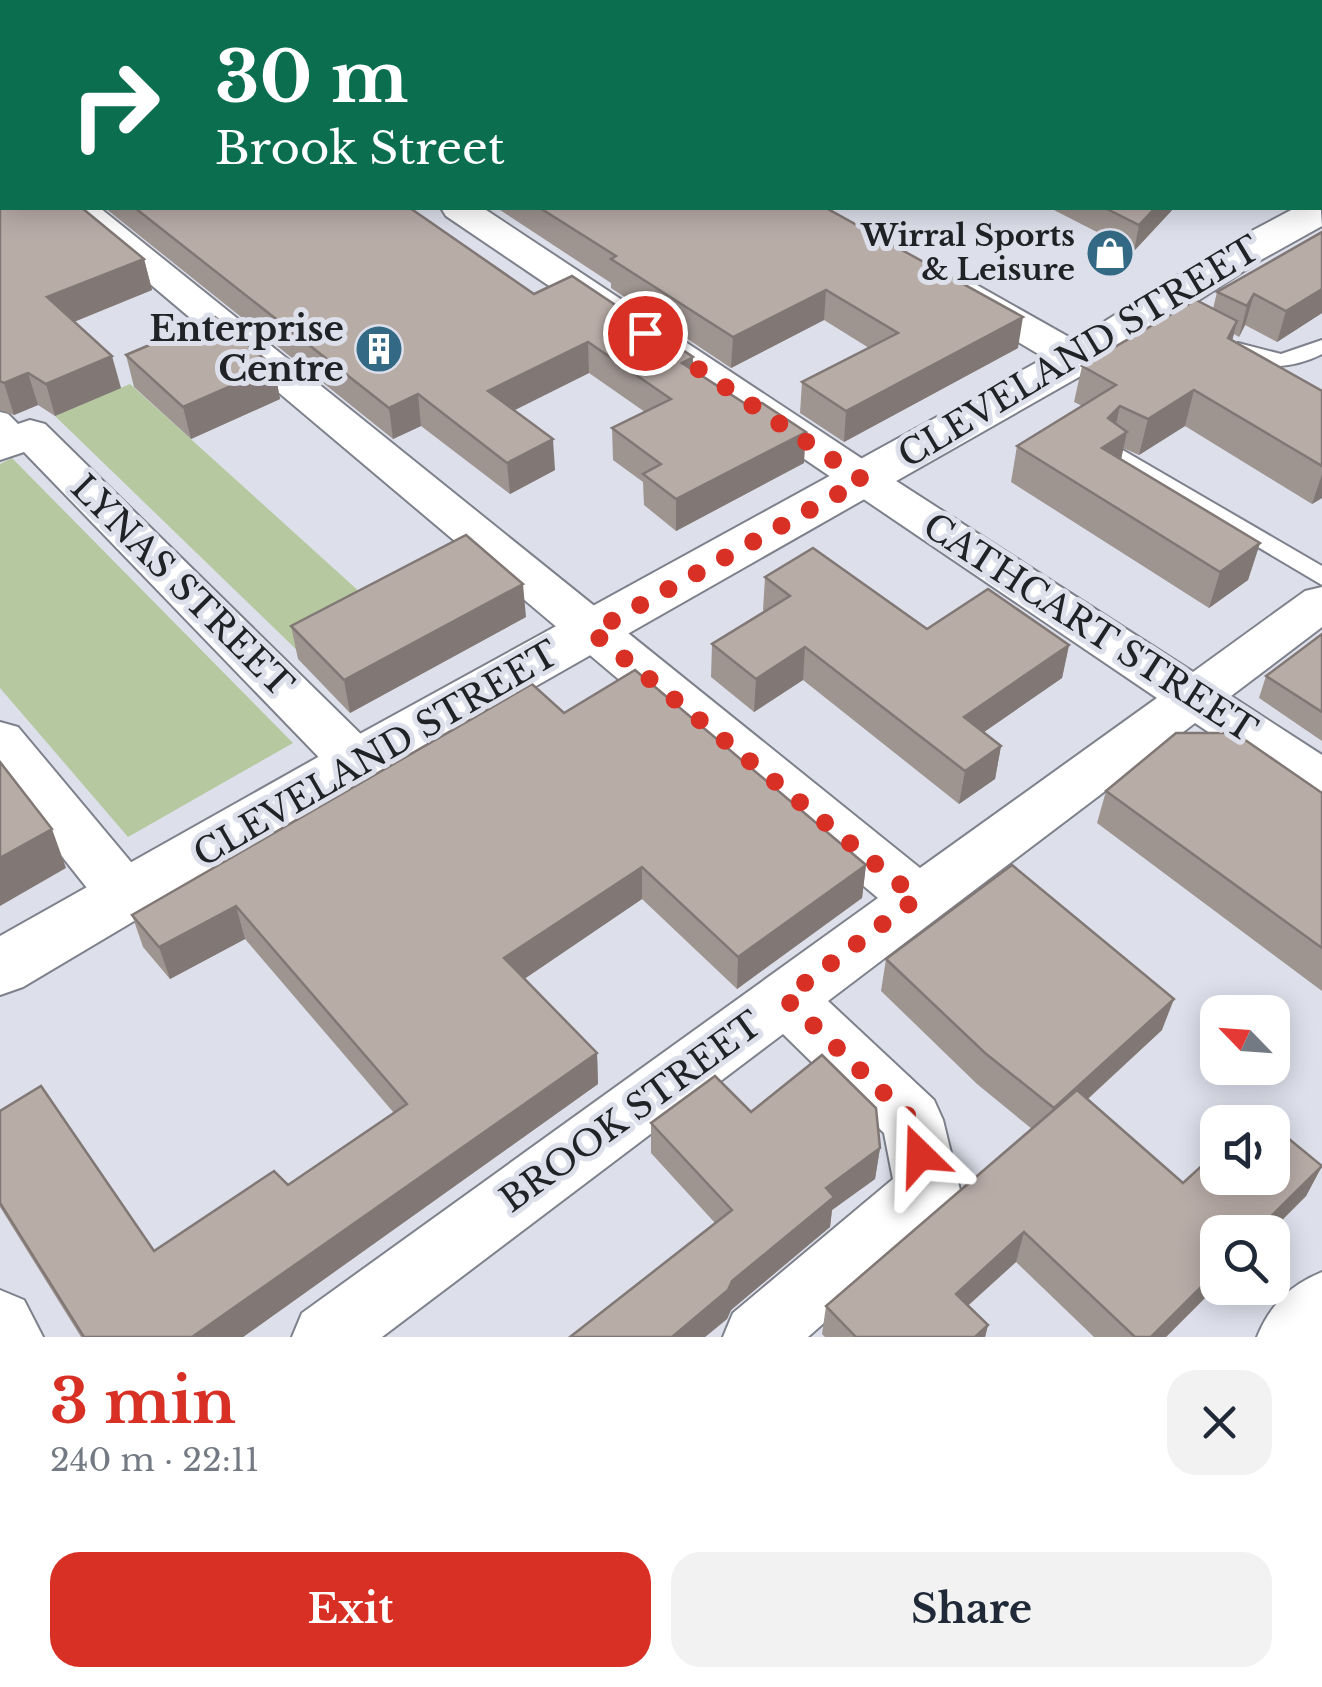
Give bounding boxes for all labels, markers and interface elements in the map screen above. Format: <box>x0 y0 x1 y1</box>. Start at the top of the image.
text: 30 m <box>215 34 408 121</box>
icon: right <box>50 40 180 170</box>
text: Brook Street <box>215 120 505 176</box>
place label: Wirral Sports & Leisure <box>860 217 1075 288</box>
street label: CLEVELAND STREET <box>890 227 1267 477</box>
shop icon: Wirral Sports & Leisure <box>1084 227 1136 279</box>
pin <box>603 291 688 376</box>
icon: arrive <box>618 306 673 361</box>
place label: Enterprise Centre <box>149 307 344 390</box>
building icon: Enterprise Centre <box>353 323 405 375</box>
street label: LYNAS STREET <box>62 466 302 706</box>
street label: CATHCART STREET <box>916 504 1265 751</box>
street label: CLEVELAND STREET <box>186 632 566 876</box>
north arrow <box>1200 995 1290 1085</box>
map controls <box>1200 995 1290 1305</box>
street label: BROOK STREET <box>492 1002 770 1221</box>
position arrow <box>868 1103 972 1207</box>
button: sound <box>1200 1105 1290 1195</box>
button: search <box>1200 1215 1290 1305</box>
text: 3 min <box>50 1365 236 1439</box>
button: close <box>1167 1370 1272 1475</box>
text: 240 m · 22:11 <box>50 1440 259 1480</box>
button: Exit <box>50 1552 651 1667</box>
button: Share <box>671 1552 1272 1667</box>

